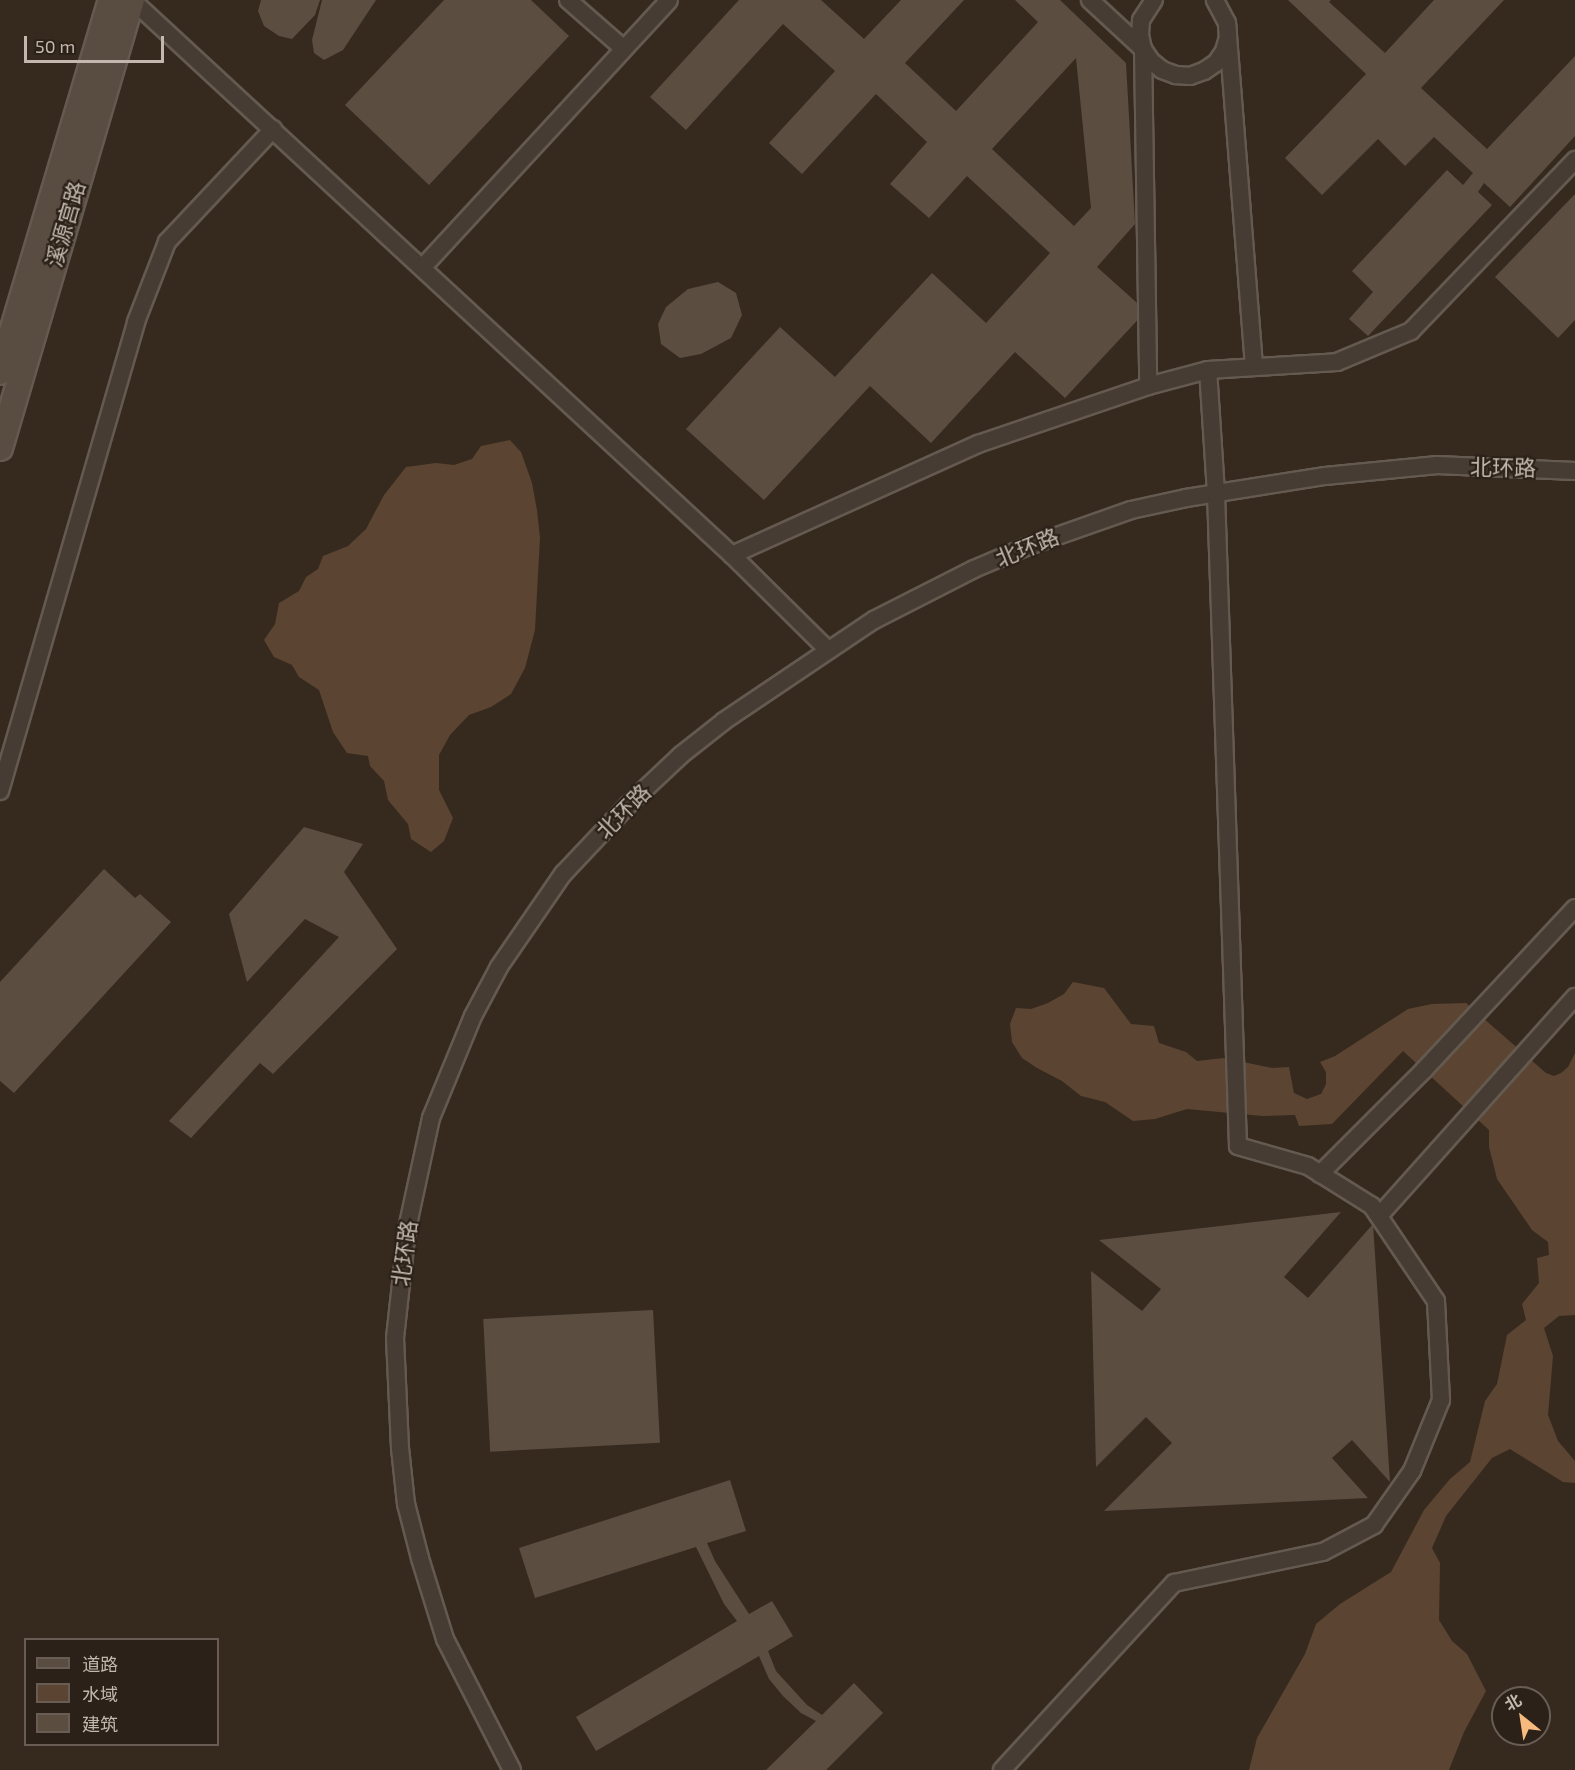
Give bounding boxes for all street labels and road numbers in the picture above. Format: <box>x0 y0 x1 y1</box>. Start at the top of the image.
street label: 溪源宫路 <box>40 178 90 270</box>
street label: 北环路 <box>1470 453 1536 481</box>
street label: 北环路 <box>991 522 1063 572</box>
street label: 北环路 <box>590 778 656 844</box>
street label: 北环路 <box>386 1218 422 1288</box>

